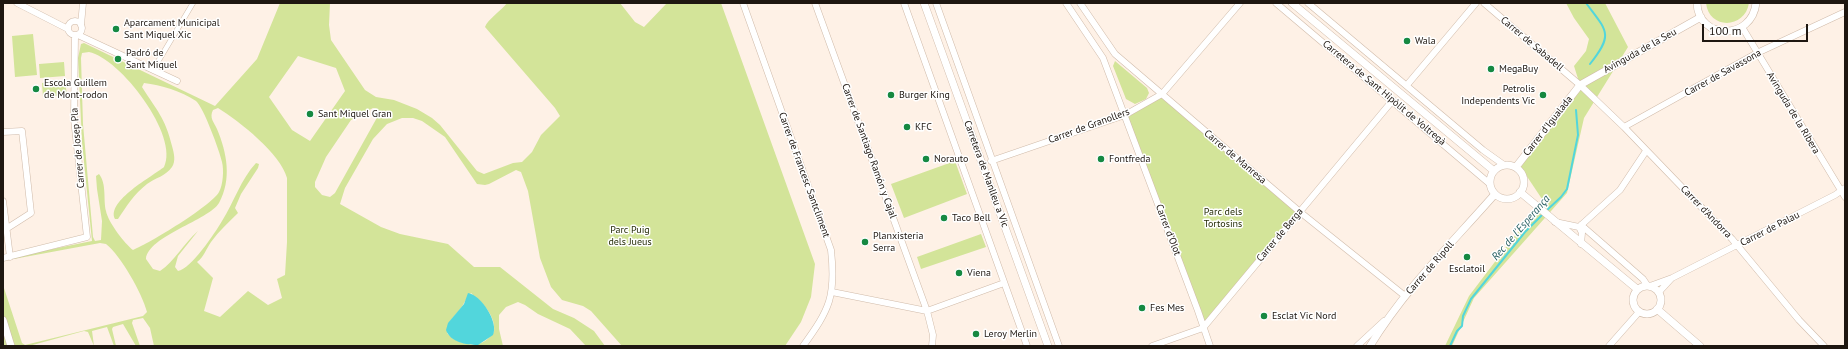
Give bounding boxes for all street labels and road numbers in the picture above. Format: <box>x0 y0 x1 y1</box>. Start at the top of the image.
street label: Carrer de Sabadell <box>1498 14 1566 74</box>
street label: Avinguda de la Seu <box>1601 26 1679 76</box>
street label: Carretera de Sant Hipòlit de Voltregà <box>1320 38 1448 148</box>
street label: Carrer de Savassona <box>1683 47 1763 99</box>
street label: Avinguda de la Ribera <box>1764 70 1822 156</box>
street label: Carrer de Santiago Ramón y Cajal <box>839 82 899 220</box>
street label: Carrer d'Igualada <box>1521 94 1575 158</box>
street label: Carrer de Granollers <box>1047 106 1131 146</box>
street label: Carrer de Josep Pla <box>69 107 87 189</box>
street label: Carrer de Francesc Santcliment <box>776 111 832 239</box>
street label: Carretera de Manlleu a Vic <box>961 119 1011 229</box>
street label: Carrer de Manresa <box>1201 127 1269 187</box>
street label: Carrer d'Andorra <box>1678 183 1734 241</box>
street label: Carrer d'Olot <box>1153 203 1183 257</box>
street label: Carrer de Berga <box>1254 206 1306 264</box>
street label: Carrer de Palau <box>1738 209 1802 249</box>
street label: Carrer de Ripoll <box>1404 239 1456 297</box>

